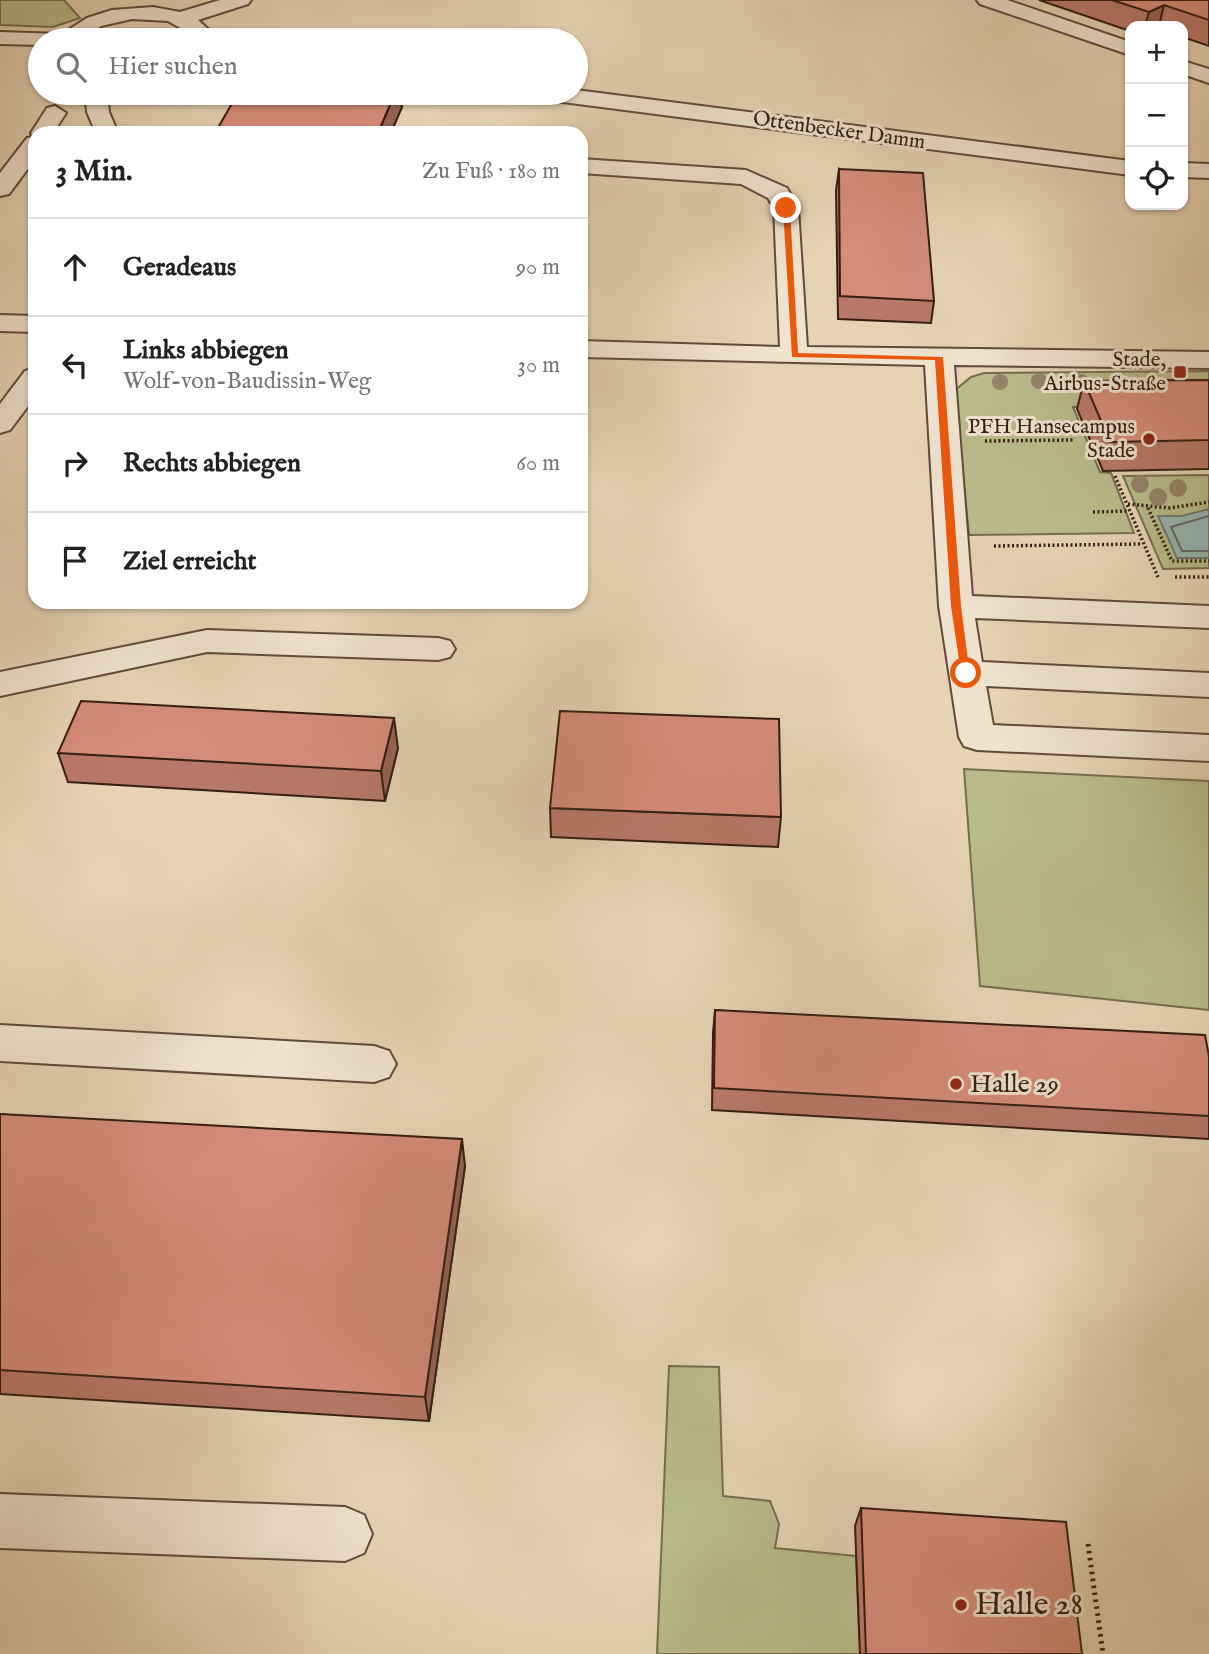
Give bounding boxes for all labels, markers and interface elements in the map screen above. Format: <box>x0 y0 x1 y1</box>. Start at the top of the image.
map controls <box>1125 21 1188 210</box>
button: + <box>1125 21 1188 84</box>
search box <box>28 28 588 105</box>
icon: search <box>52 48 90 86</box>
text: Hier suchen <box>108 50 238 83</box>
button: − <box>1125 84 1188 147</box>
street label: Ottenbecker Damm <box>751 106 927 156</box>
button: locate <box>1125 147 1188 210</box>
text: 3 Min. <box>56 153 132 191</box>
text: Zu Fuß · 180 m <box>422 157 560 186</box>
route end <box>770 192 801 223</box>
icon: ahead <box>56 248 94 286</box>
text: Geradeaus <box>123 251 236 284</box>
text: 90 m <box>516 253 560 282</box>
text: Links abbiegen <box>123 334 289 367</box>
icon: left <box>56 346 94 384</box>
place label: Stade, Airbus-Straße <box>1043 347 1166 398</box>
text: 30 m <box>517 351 560 380</box>
marker: Stade, Airbus-Straße <box>1172 364 1188 380</box>
text: Wolf-von-Baudissin-Weg <box>123 367 371 396</box>
place label: PFH Hansecampus Stade <box>968 414 1135 465</box>
marker: PFH Hansecampus Stade <box>1141 431 1157 447</box>
icon: right <box>56 444 94 482</box>
text: Rechts abbiegen <box>123 447 301 480</box>
text: 60 m <box>516 449 560 478</box>
icon: arrive <box>56 542 94 580</box>
text: Ziel erreicht <box>123 545 256 578</box>
route start <box>950 657 981 688</box>
place label: Halle 29 <box>970 1068 1059 1101</box>
marker: Halle 29 <box>948 1076 964 1092</box>
place label: Halle 28 <box>975 1585 1083 1626</box>
marker: Halle 28 <box>953 1597 969 1613</box>

